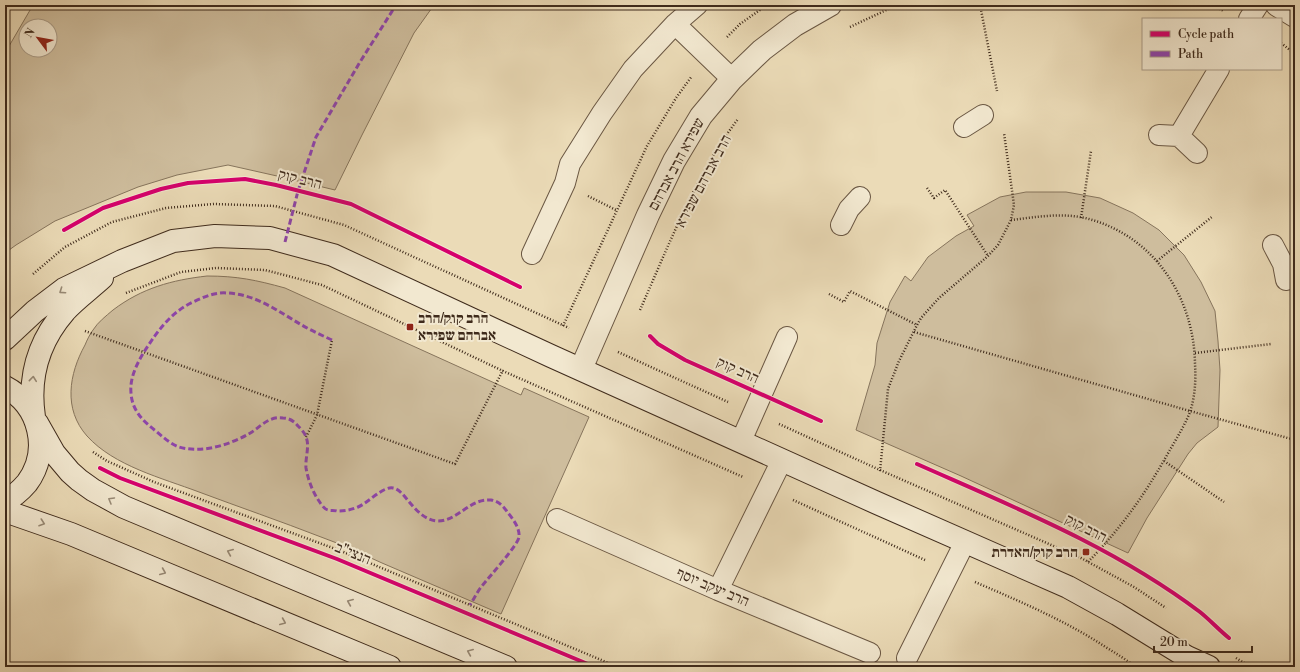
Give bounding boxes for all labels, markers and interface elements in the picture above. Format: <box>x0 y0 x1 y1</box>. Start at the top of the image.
north arrow <box>18 18 58 58</box>
legend <box>1142 18 1282 70</box>
text: N <box>22 26 39 41</box>
text: Cycle path <box>1178 27 1234 42</box>
text: Path <box>1178 47 1203 62</box>
street label: שפירא הרב אברהם <box>644 115 709 214</box>
street label: הרב אברהם שפירא <box>671 132 736 231</box>
street label: הרב קוק <box>276 165 324 194</box>
one-way arrow <box>59 286 66 293</box>
place label: הרב קוק/הרב אברהם שפירא <box>418 309 496 345</box>
marker: הרב קוק/הרב אברהם שפירא <box>405 322 415 332</box>
street label: הרב קוק <box>714 353 762 388</box>
one-way arrow <box>28 376 37 382</box>
one-way arrow <box>108 498 115 505</box>
street label: הרב קוק <box>1062 510 1110 547</box>
one-way arrow <box>39 519 46 527</box>
street label: הנצי"ב <box>332 538 374 569</box>
place label: הרב קוק/האדרת <box>991 543 1078 562</box>
marker: הרב קוק/האדרת <box>1081 547 1091 557</box>
one-way arrow <box>226 549 234 557</box>
street label: הרב יעקב יוסף <box>674 564 752 611</box>
one-way arrow <box>158 567 166 575</box>
one-way arrow <box>346 599 354 607</box>
one-way arrow <box>279 618 286 626</box>
scale bar <box>1154 628 1252 654</box>
text: 20 m <box>1160 635 1188 650</box>
one-way arrow <box>466 649 474 657</box>

